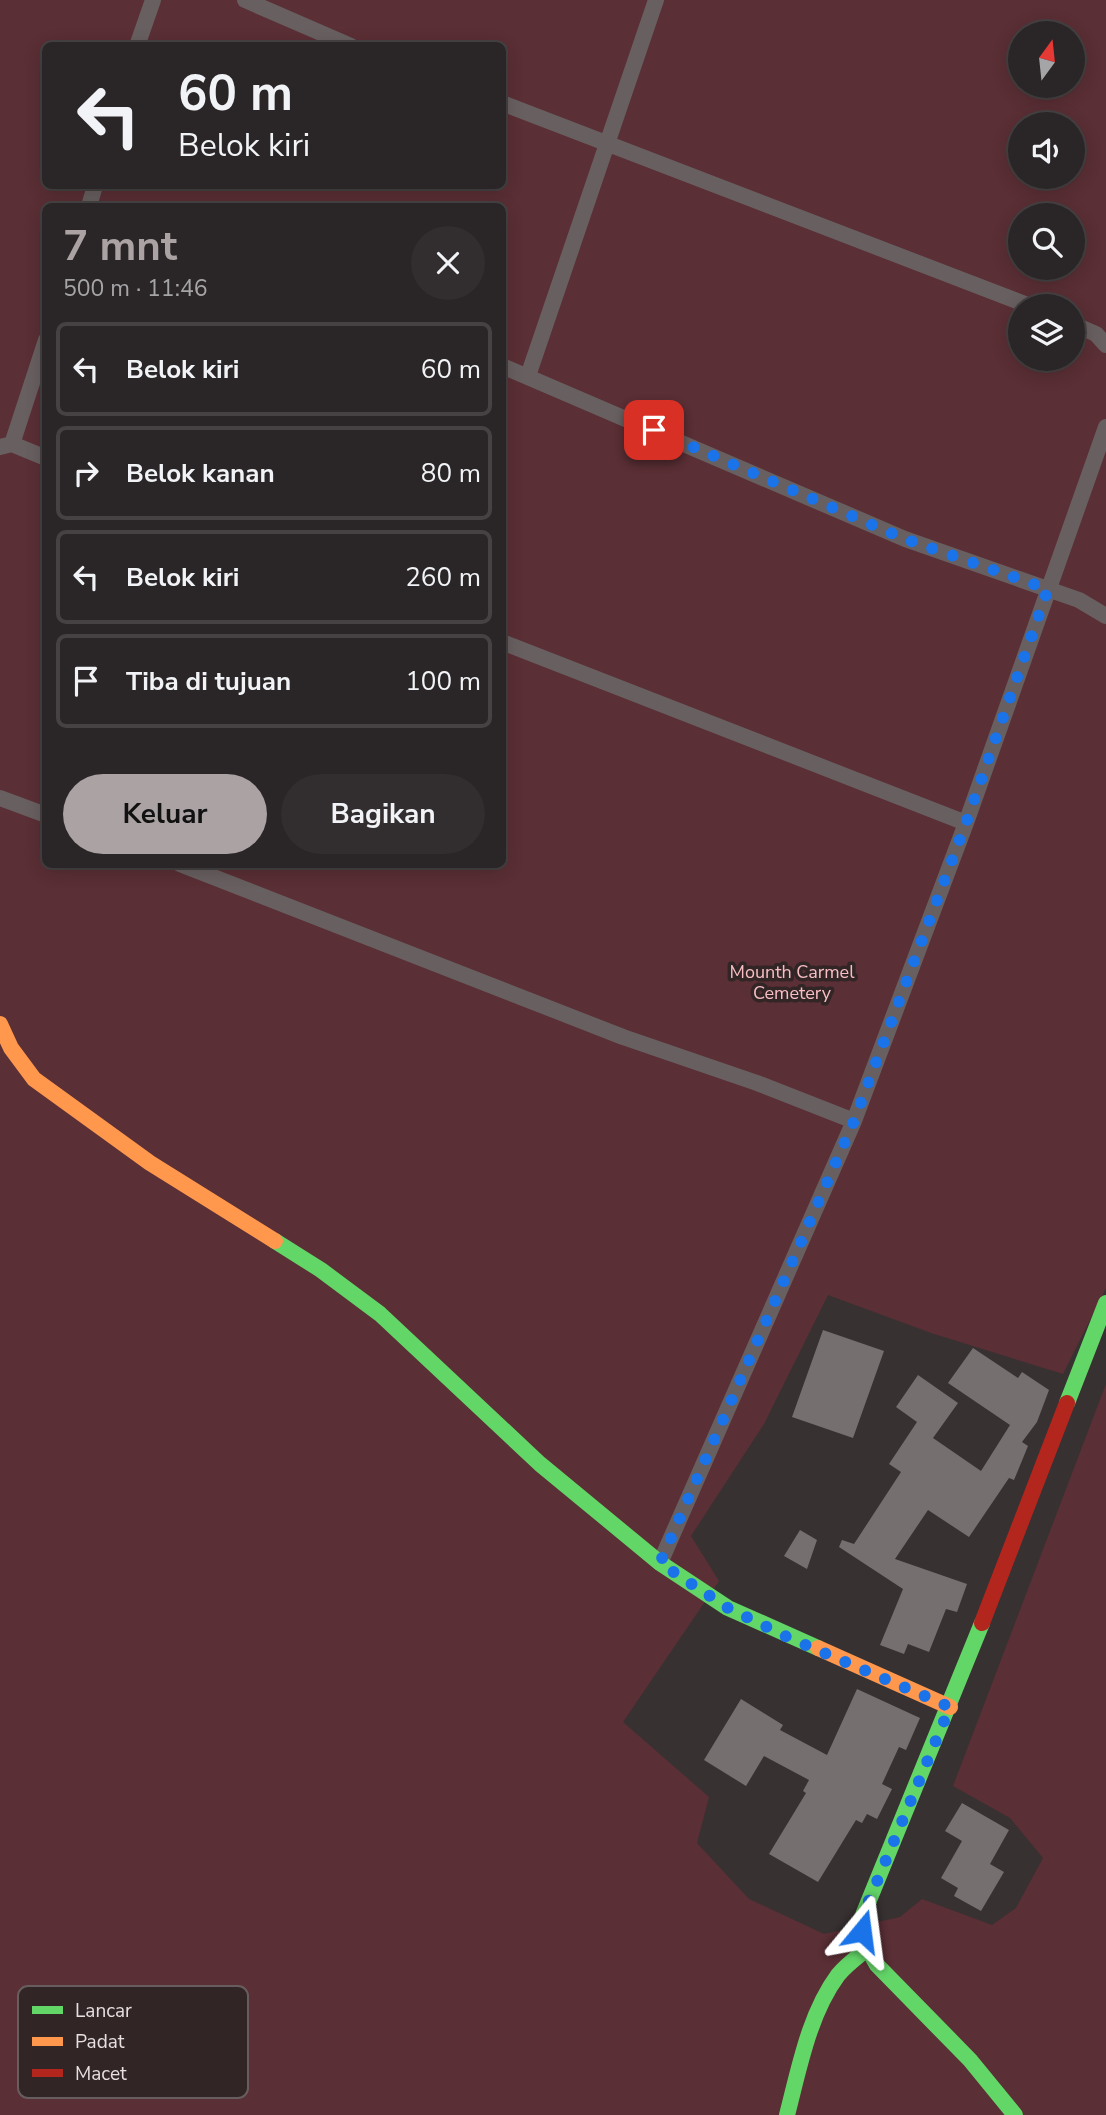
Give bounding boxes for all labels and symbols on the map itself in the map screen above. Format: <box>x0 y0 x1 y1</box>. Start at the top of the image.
north arrow <box>1008 21 1085 98</box>
pin <box>624 400 684 460</box>
park label: Mounth Carmel Cemetery <box>730 960 855 1005</box>
position arrow <box>825 1894 899 1968</box>
legend <box>18 1986 248 2098</box>
text: Lancar <box>75 1998 132 2024</box>
text: Padat <box>75 2029 125 2055</box>
text: Macet <box>75 2061 127 2087</box>

